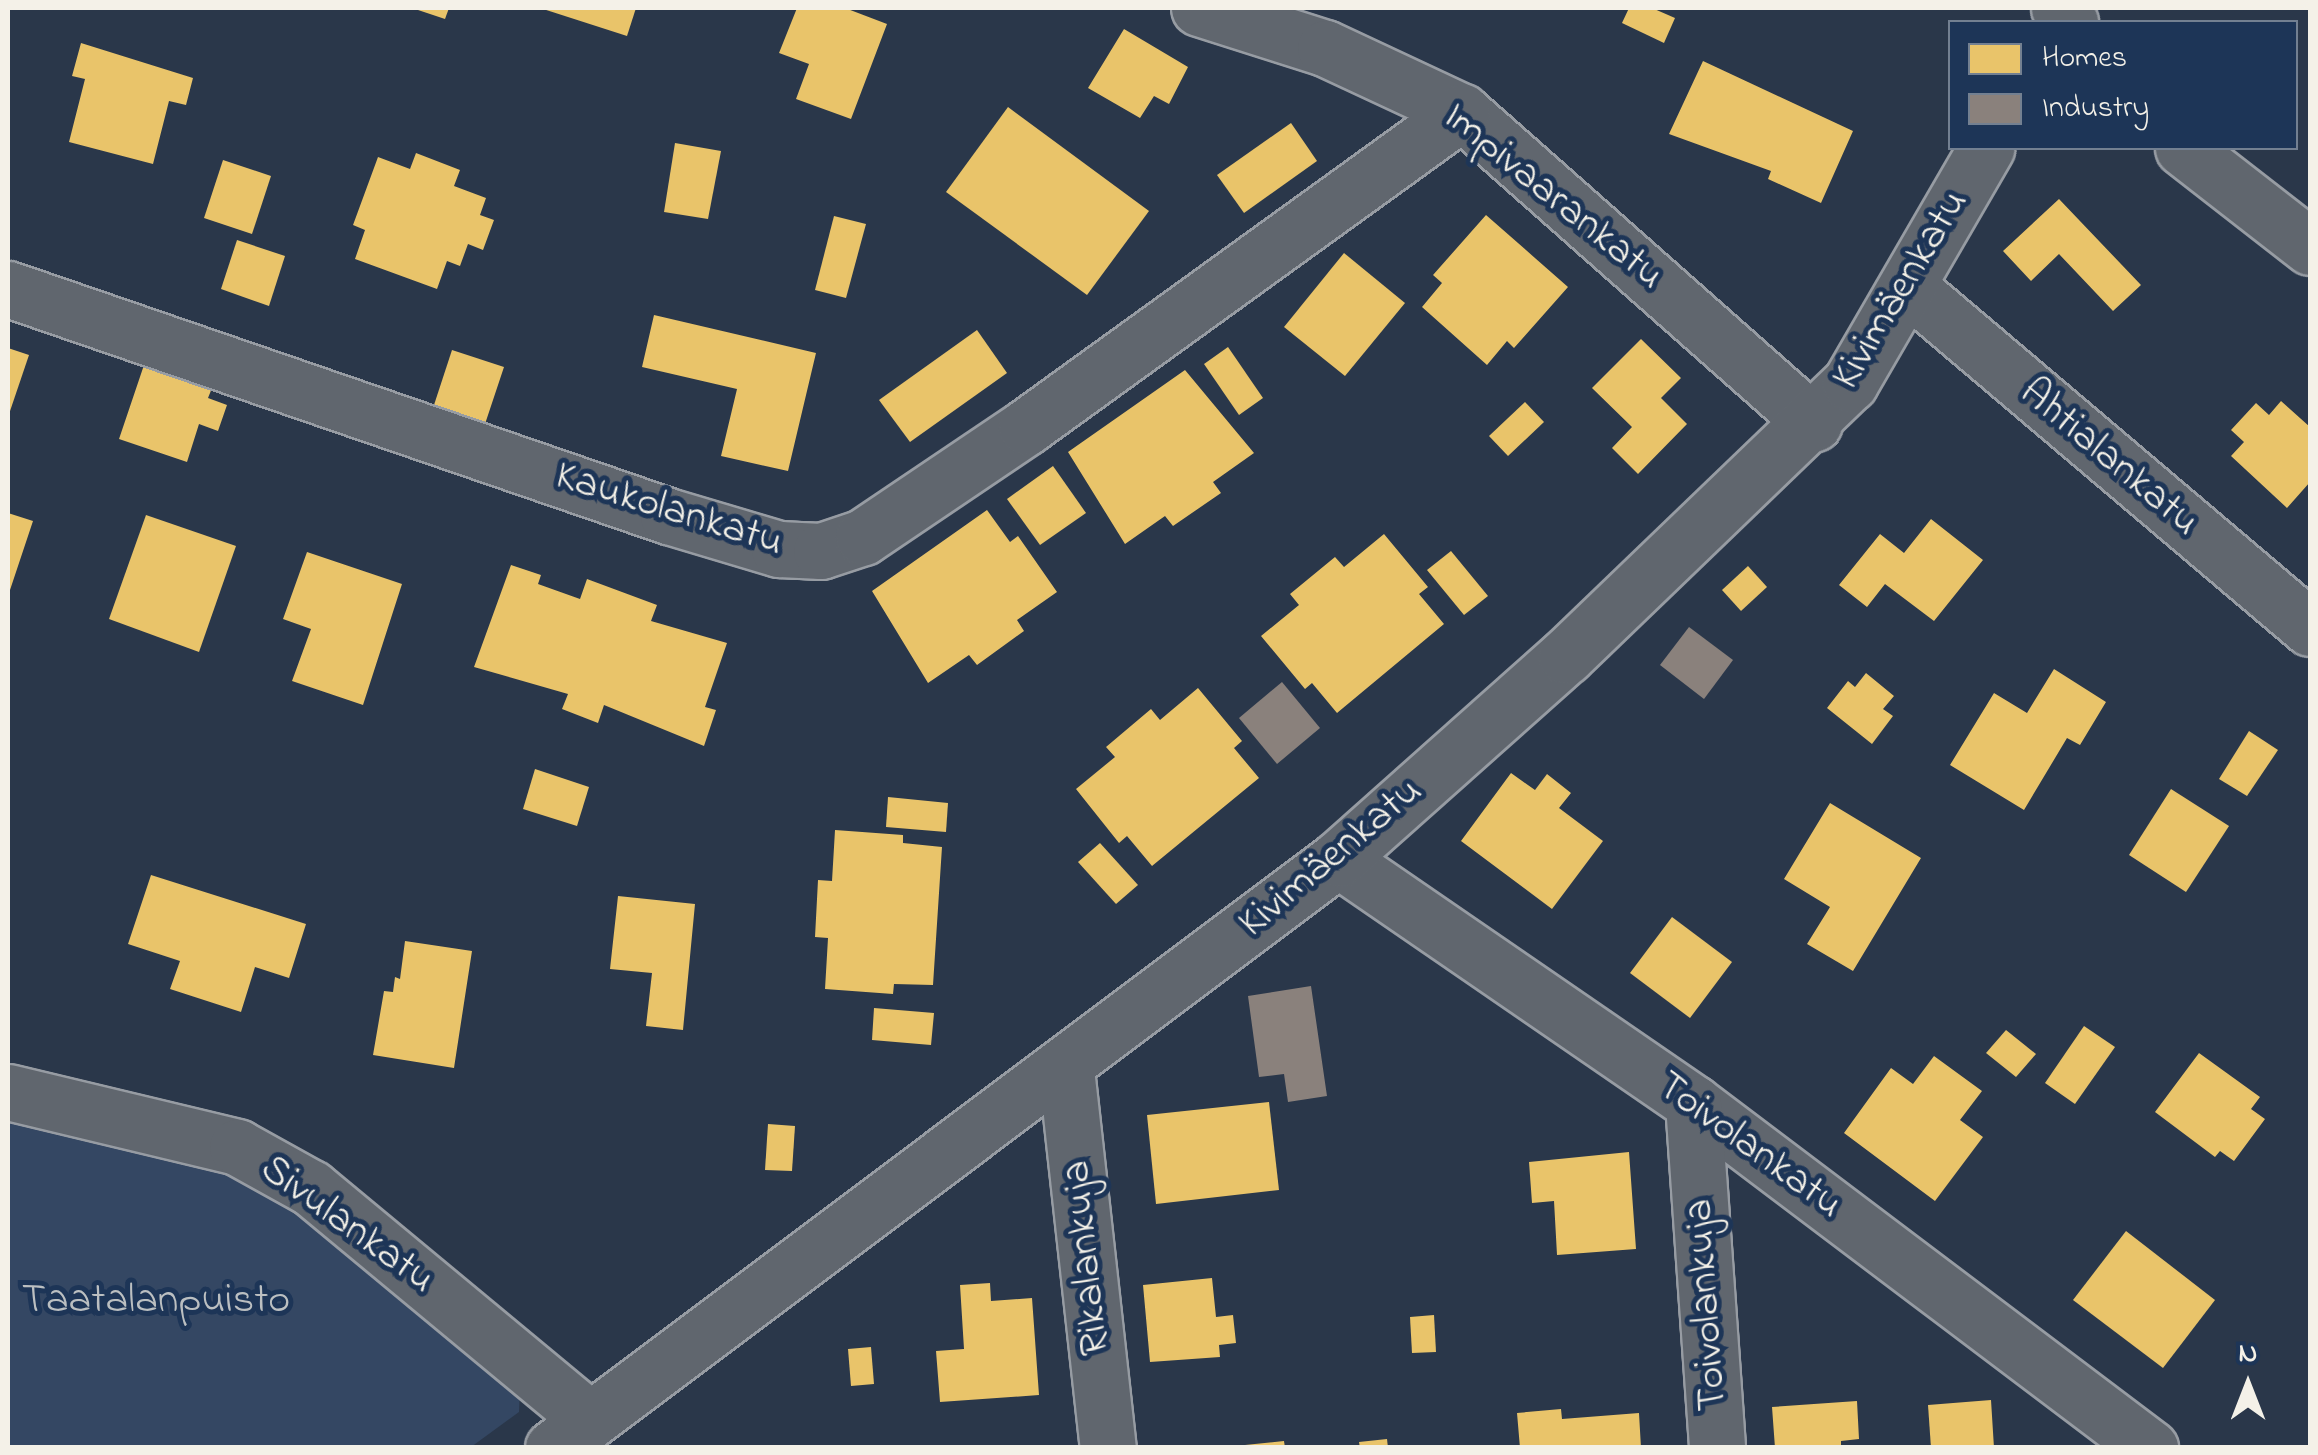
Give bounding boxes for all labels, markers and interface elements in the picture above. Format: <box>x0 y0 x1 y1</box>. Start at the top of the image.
legend <box>1948 20 2298 150</box>
text: Homes <box>2042 37 2127 81</box>
text: Industry <box>2042 87 2149 131</box>
street label: Impivaarankatu <box>1432 92 1674 302</box>
street label: Kivimäenkatu <box>1822 181 1980 399</box>
street label: Ahtialankatu <box>2009 368 2209 548</box>
street label: Kaukolankatu <box>549 451 789 569</box>
street label: Kivimäenkatu <box>1229 767 1433 949</box>
street label: Toivolankatu <box>1646 1062 1852 1230</box>
street label: Sivulankatu <box>250 1145 444 1305</box>
street label: Rikalankuja <box>1052 1158 1122 1358</box>
street label: Toivolankuja <box>1674 1197 1740 1413</box>
park label: Taatalanpuisto <box>22 1276 290 1326</box>
text: N <box>2239 1334 2257 1375</box>
north arrow <box>2198 1335 2298 1435</box>

